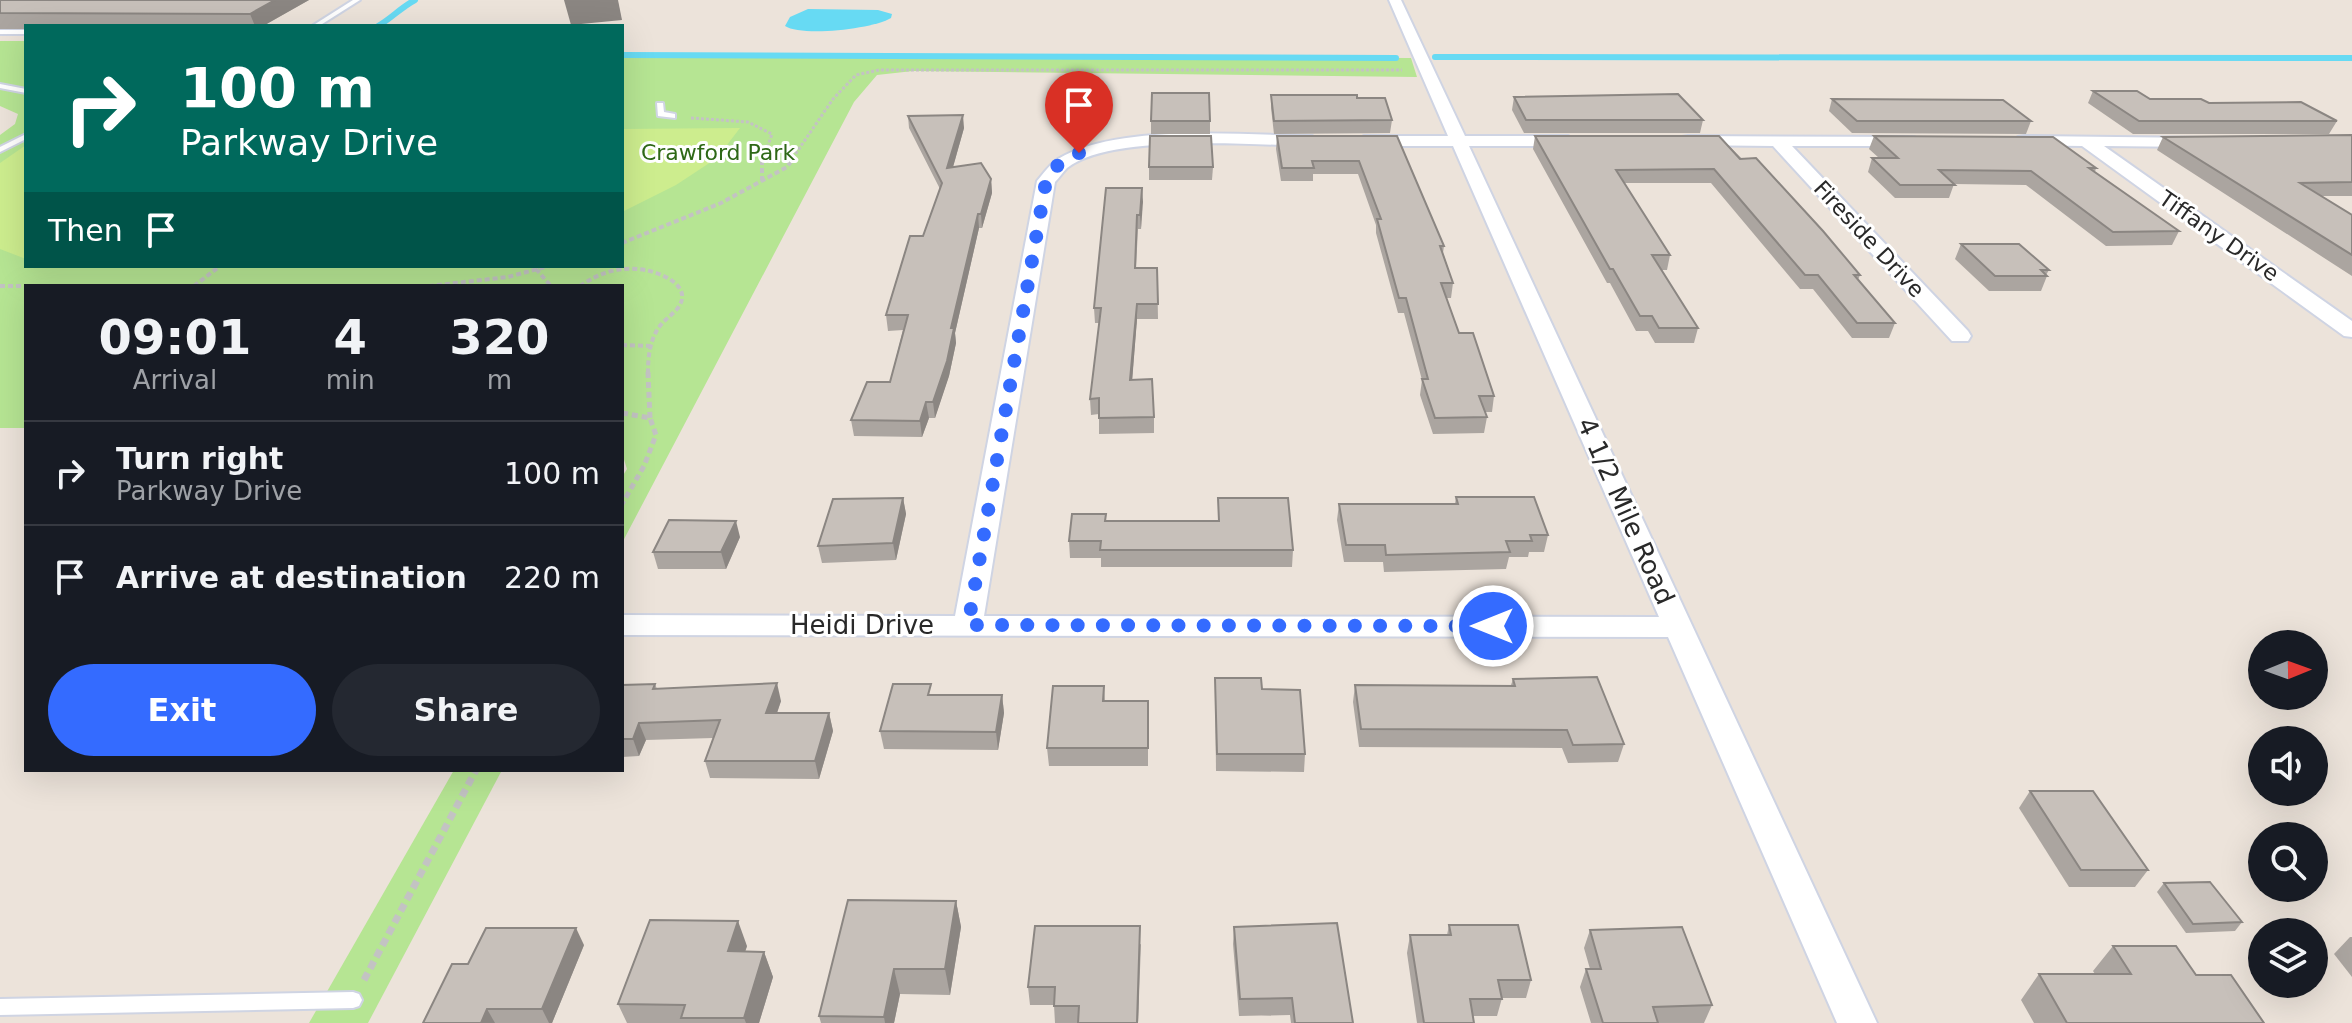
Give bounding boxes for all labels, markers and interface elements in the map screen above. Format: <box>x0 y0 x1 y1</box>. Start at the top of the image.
text: 100 m <box>180 55 375 120</box>
icon: right <box>48 56 152 160</box>
pin <box>1045 71 1113 153</box>
icon: arrive <box>1057 83 1101 127</box>
text: Parkway Drive <box>180 122 438 163</box>
park label: Crawford Park <box>641 140 795 165</box>
street label: Fireside Drive <box>1809 176 1929 302</box>
street label: Tiffany Drive <box>2154 185 2284 286</box>
icon: arrive <box>139 208 183 252</box>
text: Then <box>48 213 123 248</box>
text: 09:01 <box>98 309 251 365</box>
text: 4 <box>334 309 367 365</box>
text: 320 <box>449 309 549 365</box>
text: Arrival <box>133 365 217 395</box>
text: min <box>326 365 375 395</box>
text: m <box>487 365 512 395</box>
street label: 4 1/2 Mile Road <box>1571 413 1681 609</box>
text: Turn right <box>116 441 283 476</box>
icon: right <box>48 451 92 495</box>
text: 100 m <box>504 456 600 491</box>
text: Parkway Drive <box>116 476 302 506</box>
icon: arrive <box>48 555 92 599</box>
text: Arrive at destination <box>116 560 467 595</box>
text: 220 m <box>504 560 600 595</box>
position arrow <box>1451 584 1535 668</box>
street label: Heidi Drive <box>790 610 934 640</box>
north arrow <box>2248 630 2328 710</box>
map controls <box>2248 630 2328 998</box>
button: Exit <box>48 664 316 756</box>
button: Share <box>332 664 600 756</box>
button: sound <box>2248 726 2328 806</box>
button: search <box>2248 822 2328 902</box>
button: layers <box>2248 918 2328 998</box>

